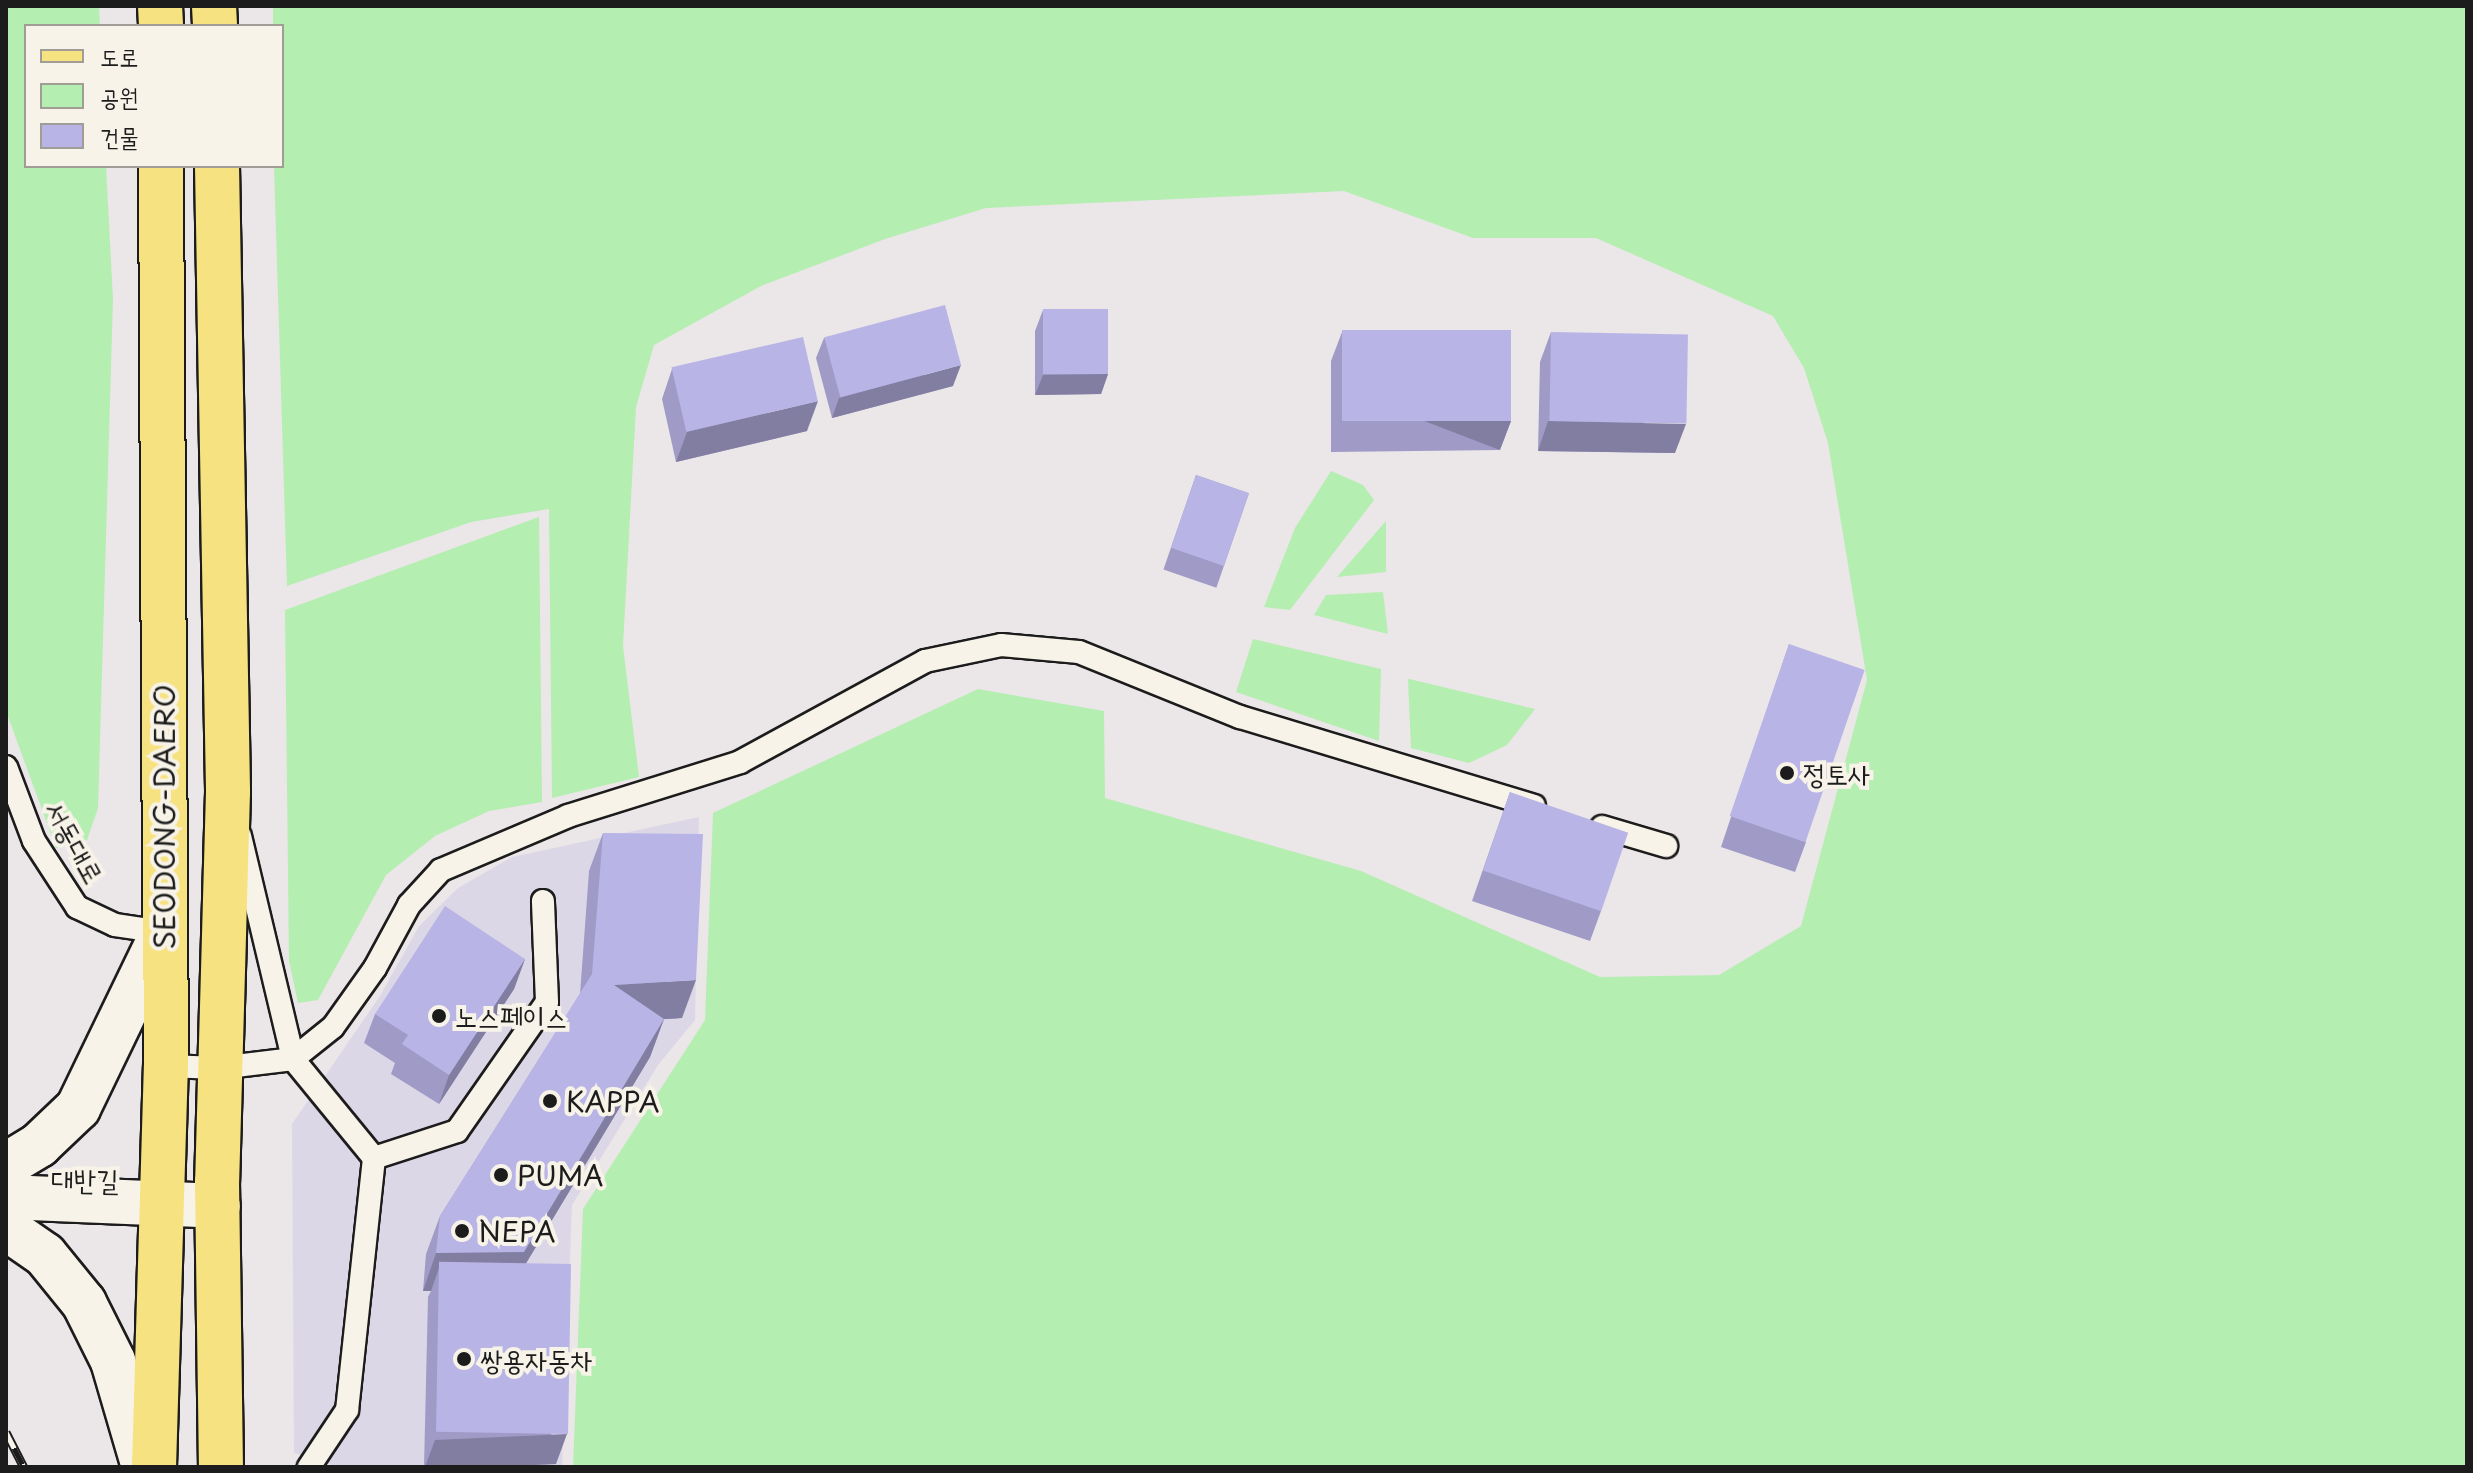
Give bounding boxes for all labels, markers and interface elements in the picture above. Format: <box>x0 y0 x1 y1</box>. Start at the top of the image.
legend <box>24 24 284 168</box>
text: 도로 <box>100 38 139 74</box>
text: 공원 <box>100 78 139 114</box>
text: 건물 <box>100 118 139 154</box>
street label: SEODONG-DAERO <box>147 685 181 949</box>
place label: 정토사 <box>1803 756 1871 790</box>
marker: 정토사 <box>1778 764 1796 782</box>
street label: 서동대로 <box>38 794 112 890</box>
place label: 노스페이스 <box>455 999 568 1033</box>
marker: 노스페이스 <box>430 1007 448 1025</box>
place label: KAPPA <box>566 1084 660 1118</box>
marker: KAPPA <box>541 1092 559 1110</box>
place label: PUMA <box>517 1158 603 1192</box>
street label: 대반길 <box>51 1162 119 1196</box>
marker: PUMA <box>492 1166 510 1184</box>
place label: NEPA <box>478 1214 556 1248</box>
marker: NEPA <box>453 1222 471 1240</box>
place label: 쌍용자동차 <box>480 1342 593 1376</box>
marker: 쌍용자동차 <box>455 1350 473 1368</box>

